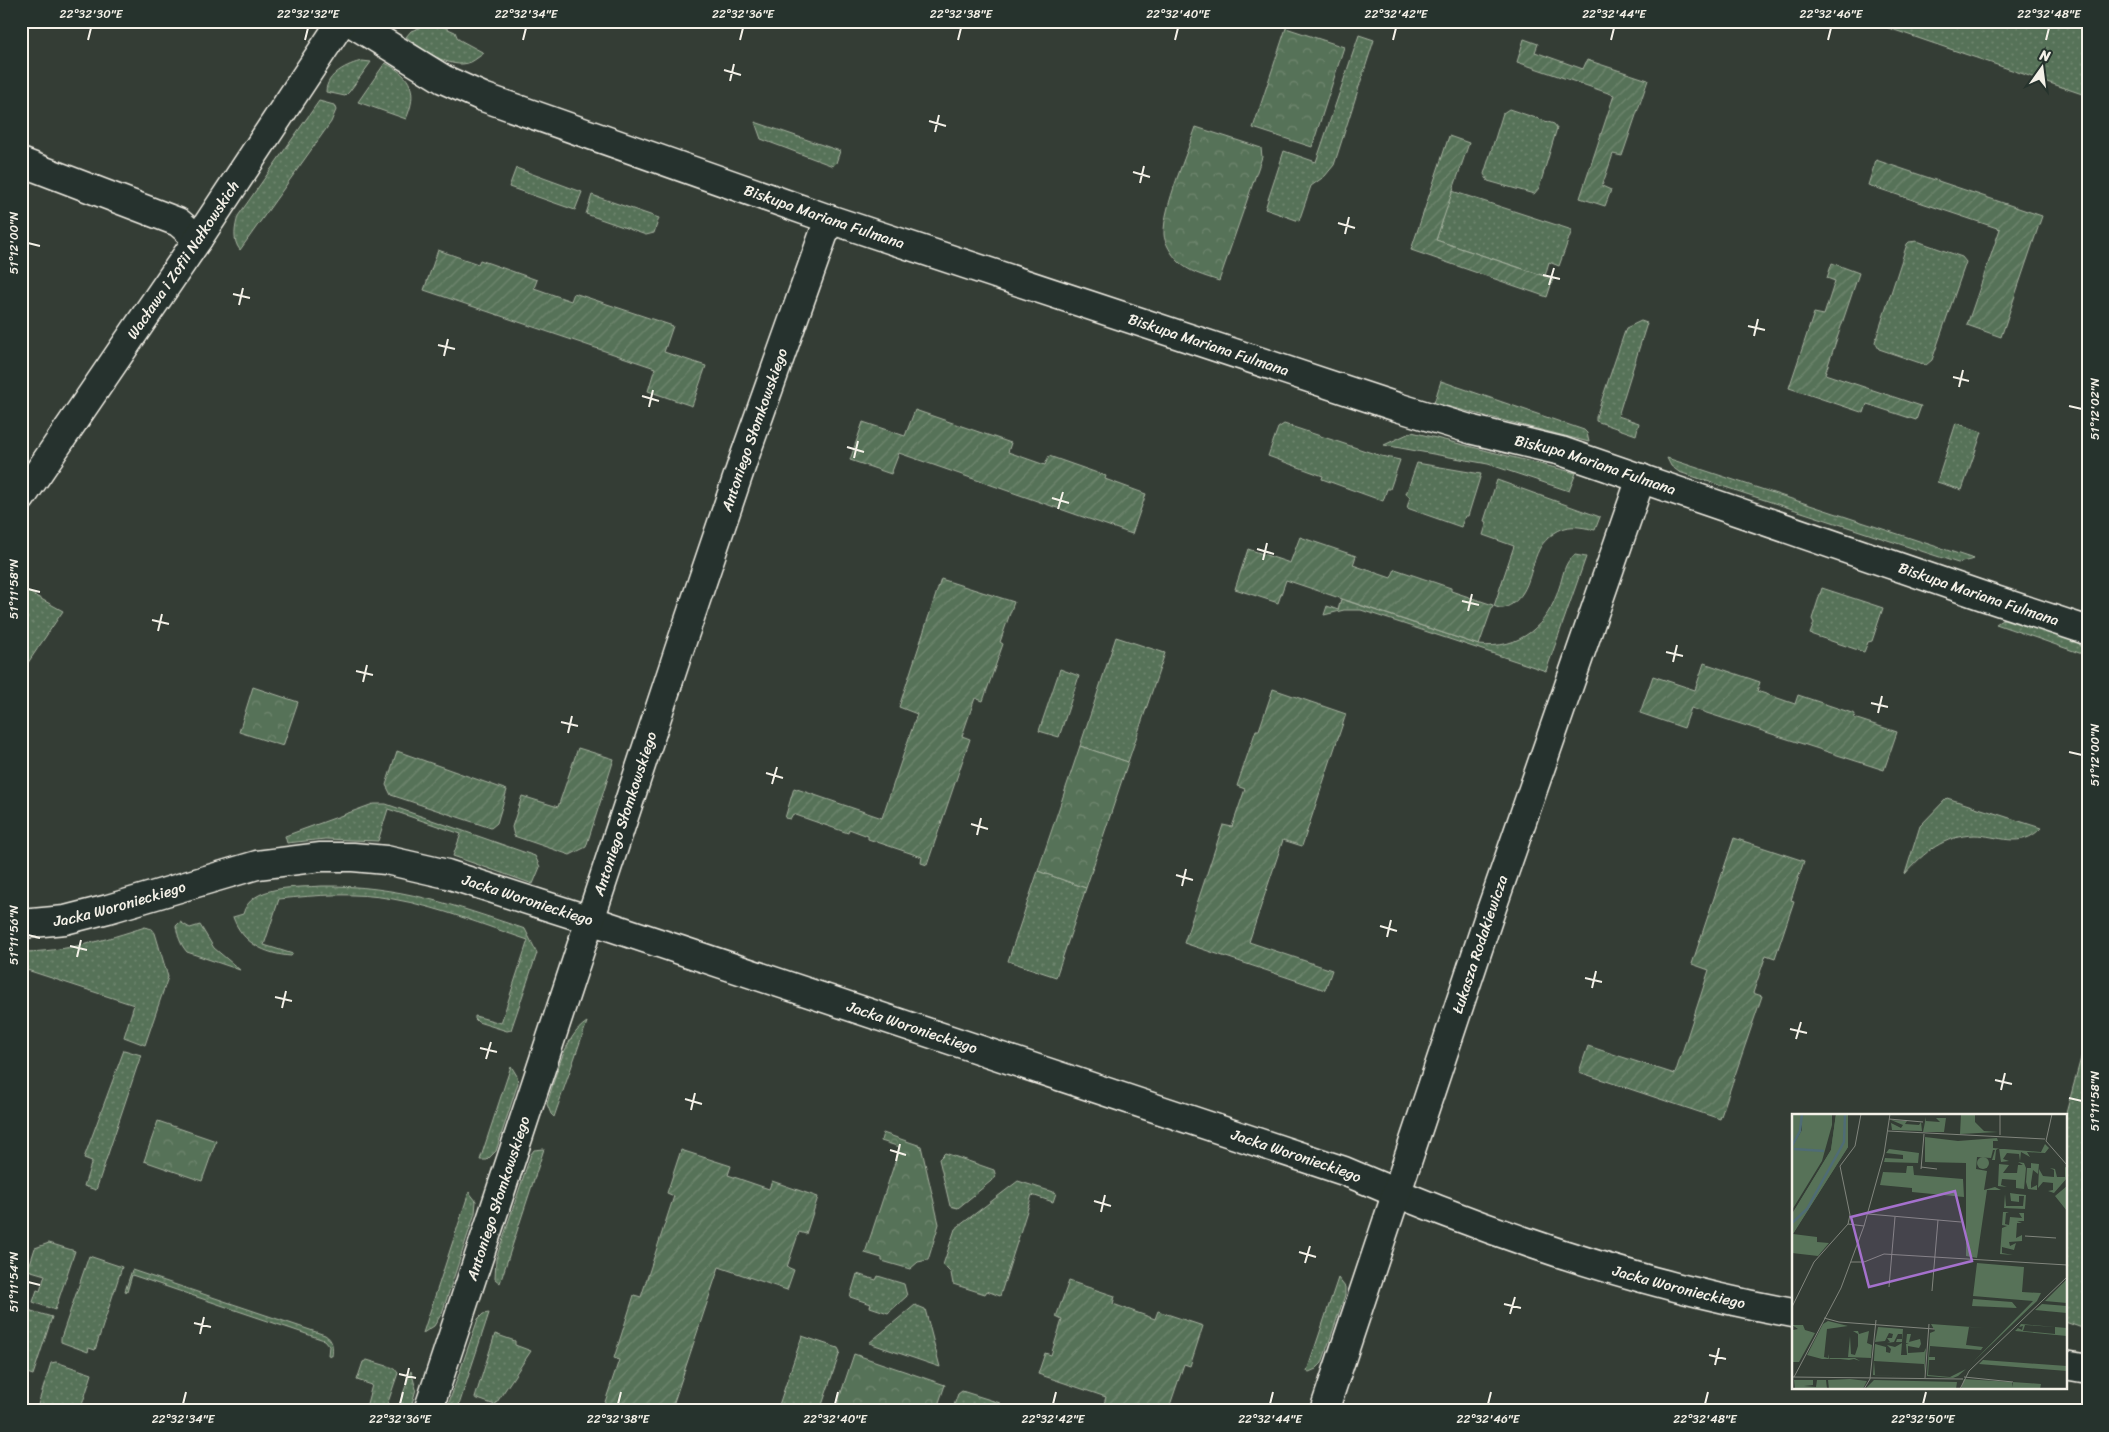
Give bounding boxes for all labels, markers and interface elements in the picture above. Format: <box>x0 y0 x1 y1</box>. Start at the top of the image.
text: 22°32'30"E <box>60 3 124 25</box>
text: 22°32'32"E <box>277 3 340 25</box>
text: 22°32'34"E <box>495 3 559 25</box>
text: 22°32'36"E <box>712 3 775 25</box>
text: 22°32'38"E <box>930 3 994 25</box>
text: 22°32'40"E <box>1146 3 1211 25</box>
text: 22°32'42"E <box>1364 3 1429 25</box>
text: 22°32'44"E <box>1582 3 1647 25</box>
text: 22°32'46"E <box>1800 3 1864 25</box>
text: 22°32'48"E <box>2017 3 2082 25</box>
north arrow <box>2016 42 2066 92</box>
text: N <box>2036 42 2053 69</box>
street label: Wacława i Zofii Nałkowskich <box>120 175 246 345</box>
street label: Biskupa Mariana Fulmana <box>740 177 908 256</box>
text: 51°12'00"N <box>3 211 25 274</box>
street label: Biskupa Mariana Fulmana <box>1125 306 1293 384</box>
street label: Antoniego Słomkowskiego <box>713 344 795 516</box>
text: 51°12'02"N <box>2084 377 2106 440</box>
street label: Biskupa Mariana Fulmana <box>1512 427 1680 503</box>
street label: Biskupa Mariana Fulmana <box>1895 555 2063 633</box>
text: 51°11'58"N <box>3 558 25 619</box>
text: 51°12'00"N <box>2084 723 2106 786</box>
street label: Antoniego Słomkowskiego <box>585 727 664 900</box>
street label: Jacka Woronieckiego <box>458 866 597 933</box>
street label: Łukasza Rodakiewicza <box>1444 871 1515 1017</box>
street label: Jacka Woronieckiego <box>52 874 189 934</box>
text: 51°11'56"N <box>3 904 25 965</box>
street label: Jacka Woronieckiego <box>843 993 982 1061</box>
text: 51°11'58"N <box>2084 1070 2106 1131</box>
street label: Antoniego Słomkowskiego <box>459 1112 538 1285</box>
inset map <box>1792 1114 2066 1390</box>
street label: Jacka Woronieckiego <box>1227 1121 1366 1190</box>
text: 51°11'54"N <box>3 1251 25 1312</box>
street label: Jacka Woronieckiego <box>1608 1257 1748 1316</box>
text: 22°32'34"E <box>152 1408 216 1430</box>
text: 22°32'36"E <box>369 1408 432 1430</box>
text: 22°32'38"E <box>587 1408 651 1430</box>
text: 22°32'40"E <box>803 1408 868 1430</box>
text: 22°32'42"E <box>1021 1408 1086 1430</box>
text: 22°32'44"E <box>1238 1408 1303 1430</box>
text: 22°32'46"E <box>1457 1408 1521 1430</box>
text: 22°32'48"E <box>1673 1408 1738 1430</box>
text: 22°32'50"E <box>1891 1408 1956 1430</box>

